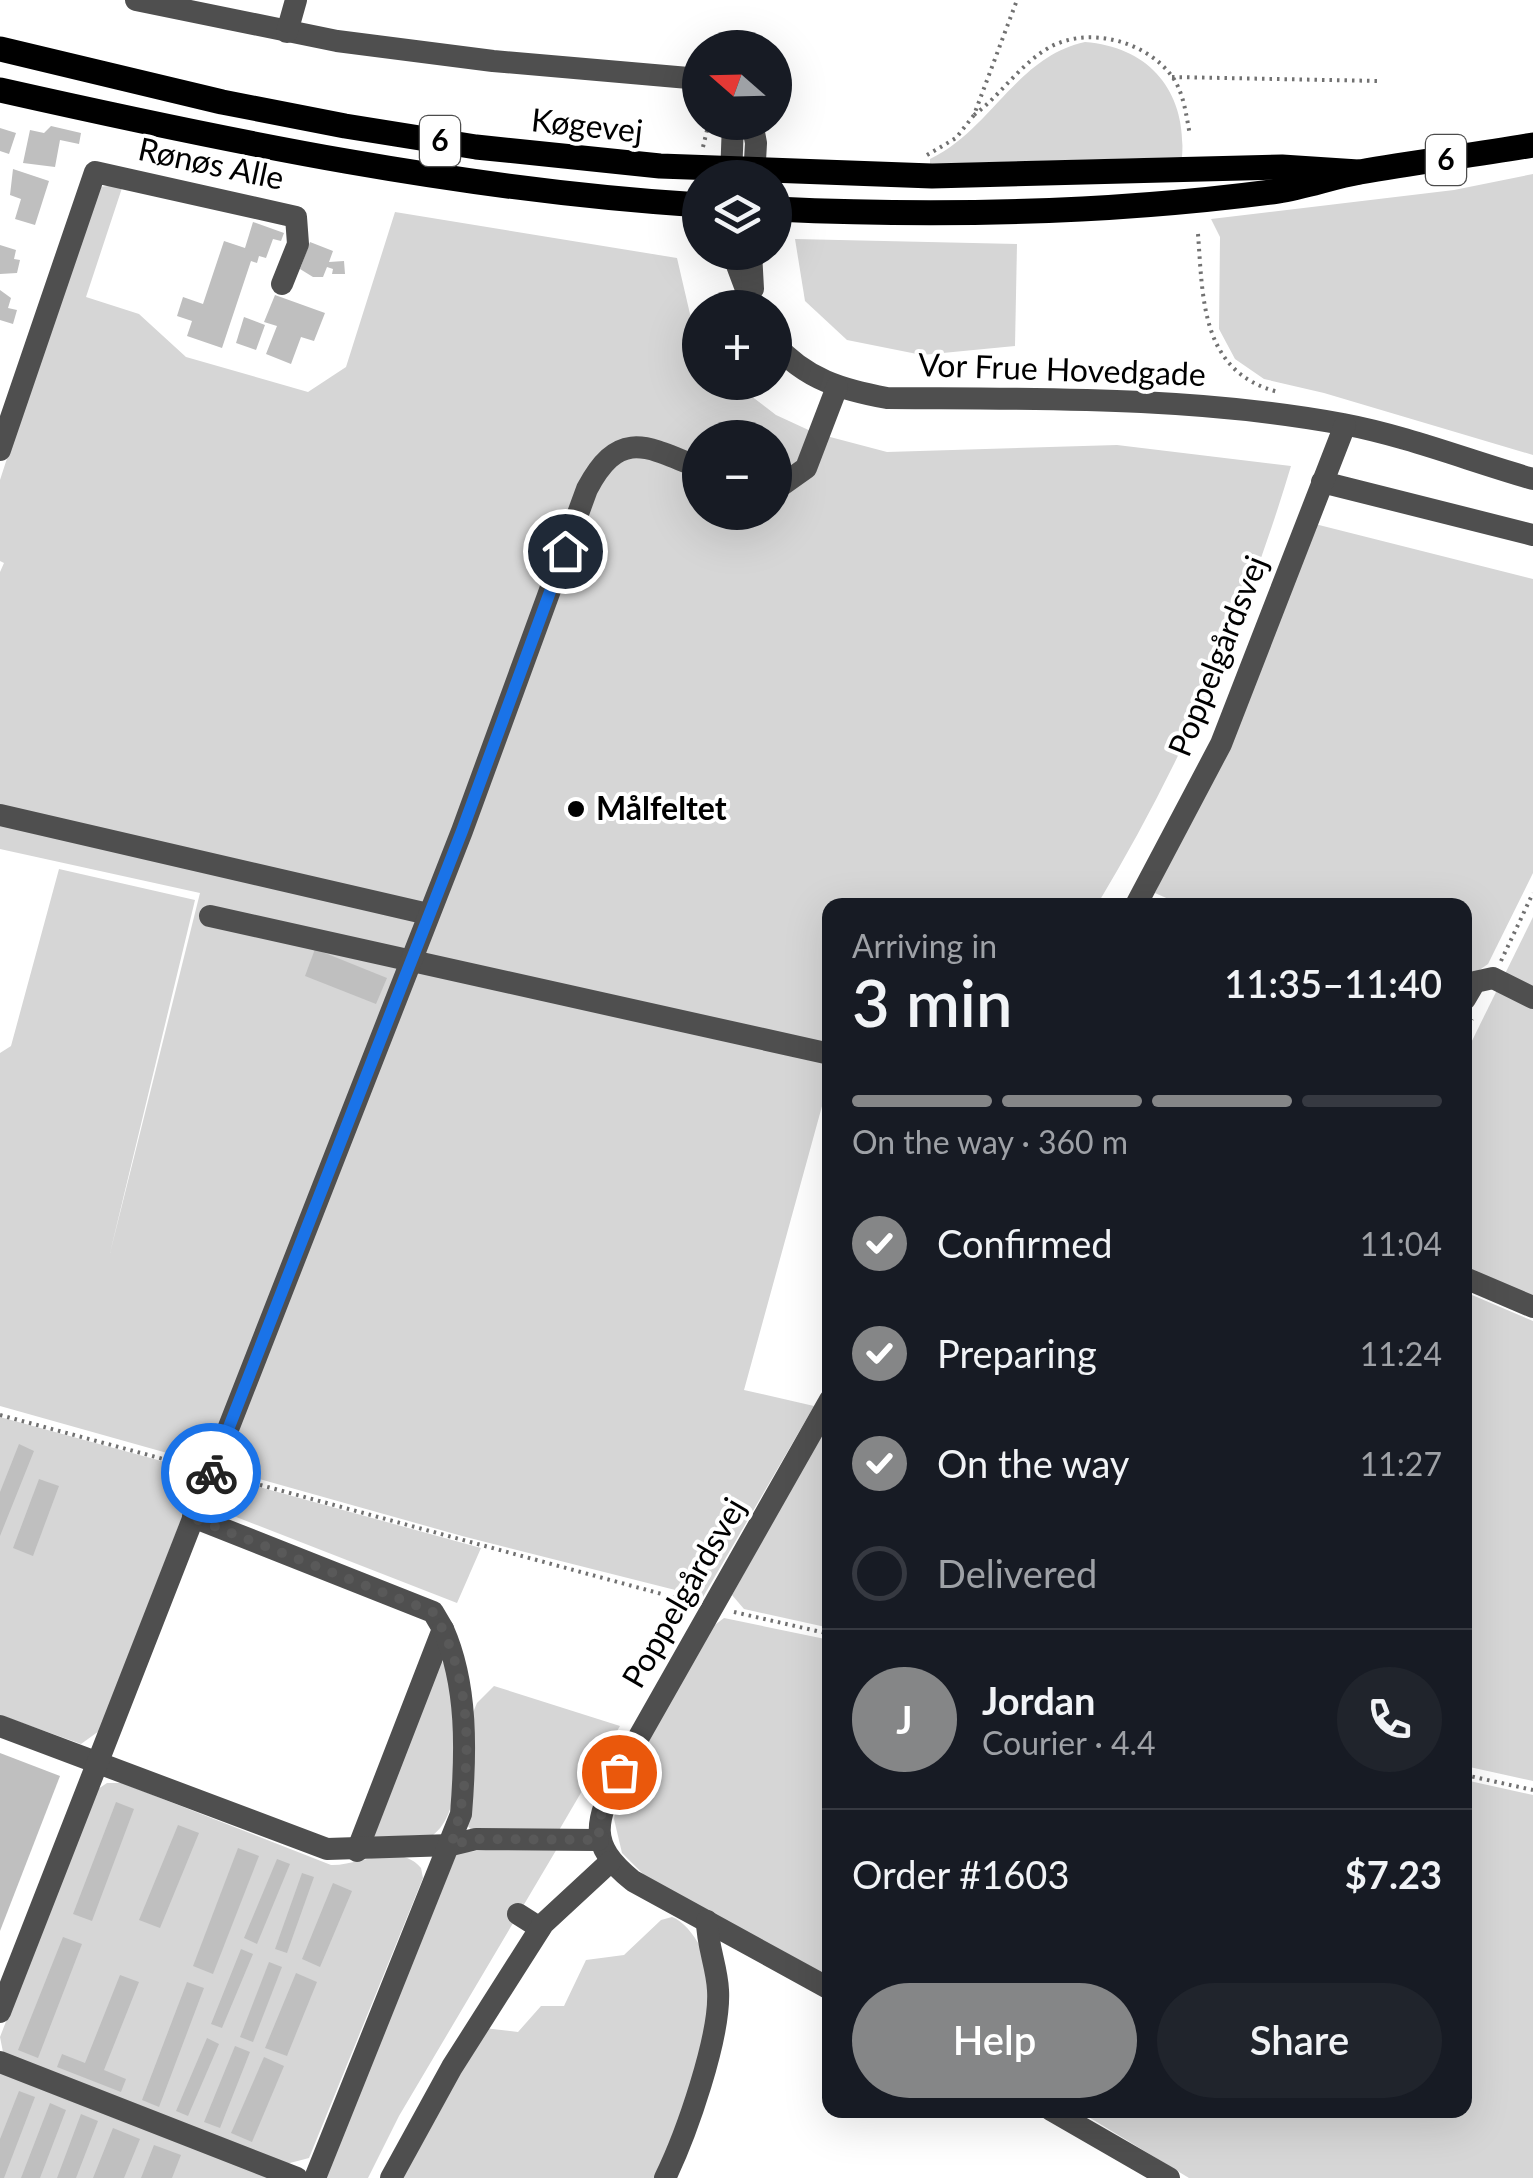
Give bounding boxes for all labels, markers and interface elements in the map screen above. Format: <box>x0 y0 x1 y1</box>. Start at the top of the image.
north arrow <box>682 30 792 140</box>
map controls <box>682 30 792 530</box>
street label: Køgevej <box>529 99 645 150</box>
road number: 6 <box>420 116 460 166</box>
street label: Rønøs Alle <box>135 128 288 197</box>
road number: 6 <box>1426 135 1466 185</box>
button: layers <box>682 160 792 270</box>
button: + <box>682 290 792 400</box>
street label: Vor Frue Hovedgade <box>918 344 1207 393</box>
button: − <box>682 420 792 530</box>
pin <box>523 509 608 594</box>
icon: home <box>538 524 593 579</box>
street label: Poppelgårdsvej <box>1159 550 1275 761</box>
place label: Målfeltet <box>596 788 727 827</box>
marker: Målfeltet <box>565 798 587 820</box>
text: Arriving in <box>852 926 997 965</box>
text: 11:35–11:40 <box>1224 960 1442 1006</box>
text: 3 min <box>852 963 1012 1041</box>
text: On the way · 360 m <box>852 1122 1128 1161</box>
icon: check <box>852 1216 907 1271</box>
text: Confirmed <box>937 1220 1113 1266</box>
text: 11:04 <box>1360 1224 1442 1263</box>
icon: check <box>852 1326 907 1381</box>
text: Preparing <box>937 1330 1097 1376</box>
text: 11:24 <box>1360 1334 1442 1373</box>
courier <box>161 1423 261 1523</box>
icon: check <box>852 1436 907 1491</box>
text: On the way <box>937 1440 1129 1486</box>
text: 11:27 <box>1360 1444 1442 1483</box>
icon: bike <box>184 1446 239 1501</box>
street label: Poppelgårdsvej <box>613 1490 753 1694</box>
text: Delivered <box>937 1550 1097 1596</box>
button: phone <box>1337 1667 1442 1772</box>
text: Jordan <box>982 1677 1095 1723</box>
text: J <box>896 1696 913 1742</box>
text: Courier · 4.4 <box>982 1723 1156 1762</box>
pin <box>577 1730 662 1815</box>
icon: bag <box>592 1745 647 1800</box>
text: Order #1603 <box>852 1851 1069 1897</box>
text: $7.23 <box>1345 1851 1442 1897</box>
button: Help <box>852 1983 1137 2098</box>
button: Share <box>1157 1983 1442 2098</box>

